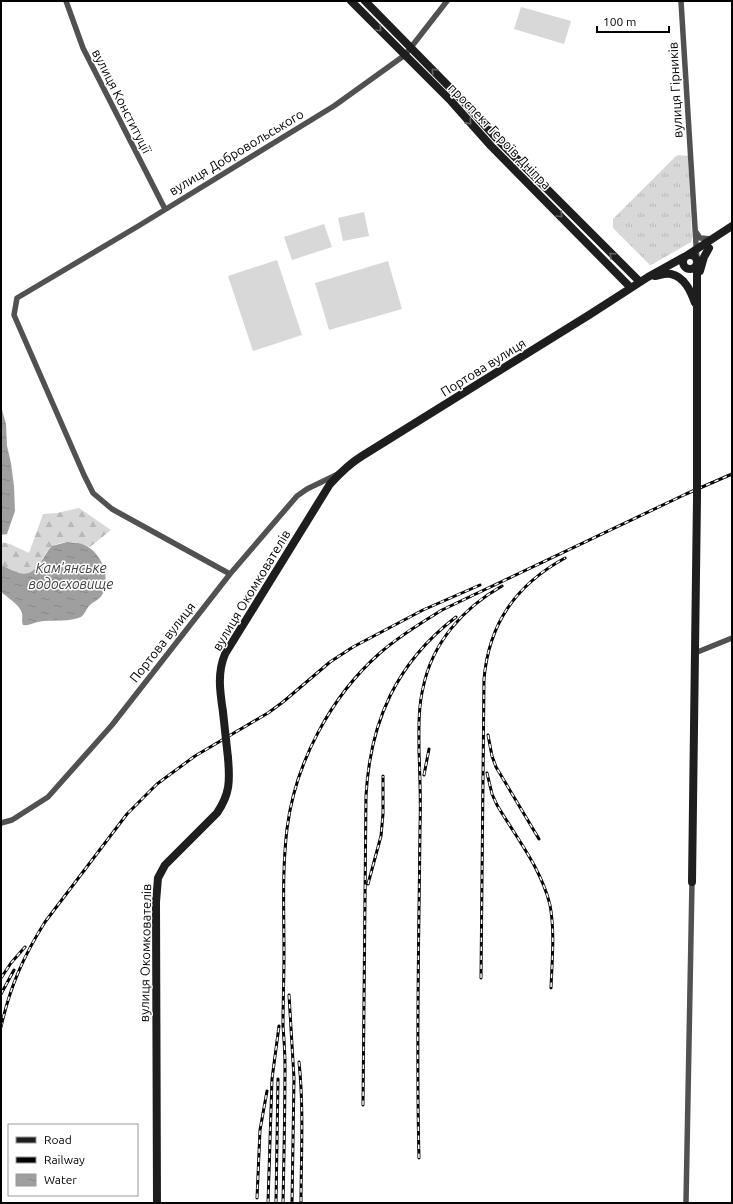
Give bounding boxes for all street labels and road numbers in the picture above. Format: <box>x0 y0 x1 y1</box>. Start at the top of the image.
street label: вулиця Гірників <box>665 42 685 138</box>
street label: вулиця Конституції <box>90 47 155 156</box>
street label: проспект Героїв Дніпра <box>446 80 554 192</box>
street label: вулиця Добровольського <box>166 106 306 198</box>
street label: Портова вулиця <box>438 335 528 399</box>
street label: вулиця Окомкователів <box>209 527 293 653</box>
street label: Портова вулиця <box>126 599 198 685</box>
street label: вулиця Окомкователів <box>137 884 153 1022</box>

